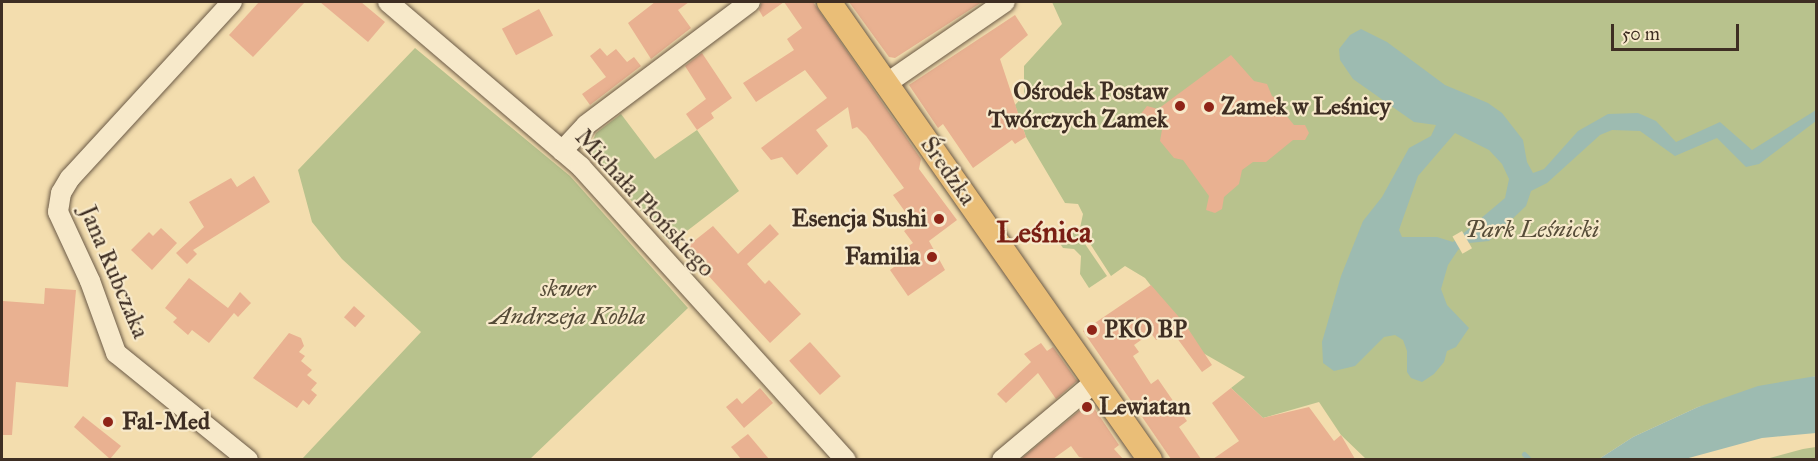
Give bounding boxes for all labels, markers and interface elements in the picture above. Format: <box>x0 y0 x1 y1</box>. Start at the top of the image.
scale bar <box>1614 12 1742 50</box>
text: 50 m <box>1622 23 1660 45</box>
place label: Ośrodek Postaw Twórczych Zamek <box>988 78 1168 134</box>
place label: Zamek w Leśnicy <box>1221 93 1391 121</box>
marker: Ośrodek Postaw Twórczych Zamek <box>1173 99 1187 113</box>
marker: Zamek w Leśnicy <box>1202 100 1216 114</box>
street label: Michała Płońskiego <box>569 123 721 283</box>
street label: Średzka <box>914 131 982 211</box>
street label: Jana Rubczaka <box>73 201 155 343</box>
place label: Esencja Sushi <box>792 205 927 233</box>
marker: Esencja Sushi <box>932 212 946 226</box>
district label: Leśnica <box>996 214 1092 250</box>
park label: Park Leśnicki <box>1465 216 1599 244</box>
place label: Familia <box>845 243 920 271</box>
marker: Familia <box>925 250 939 264</box>
park label: skwer Andrzeja Kobla <box>490 275 646 331</box>
place label: PKO BP <box>1104 316 1187 344</box>
marker: PKO BP <box>1085 323 1099 337</box>
place label: Lewiatan <box>1099 393 1191 421</box>
marker: Lewiatan <box>1080 400 1094 414</box>
place label: Fal-Med <box>122 408 210 436</box>
marker: Fal-Med <box>99 413 117 431</box>

